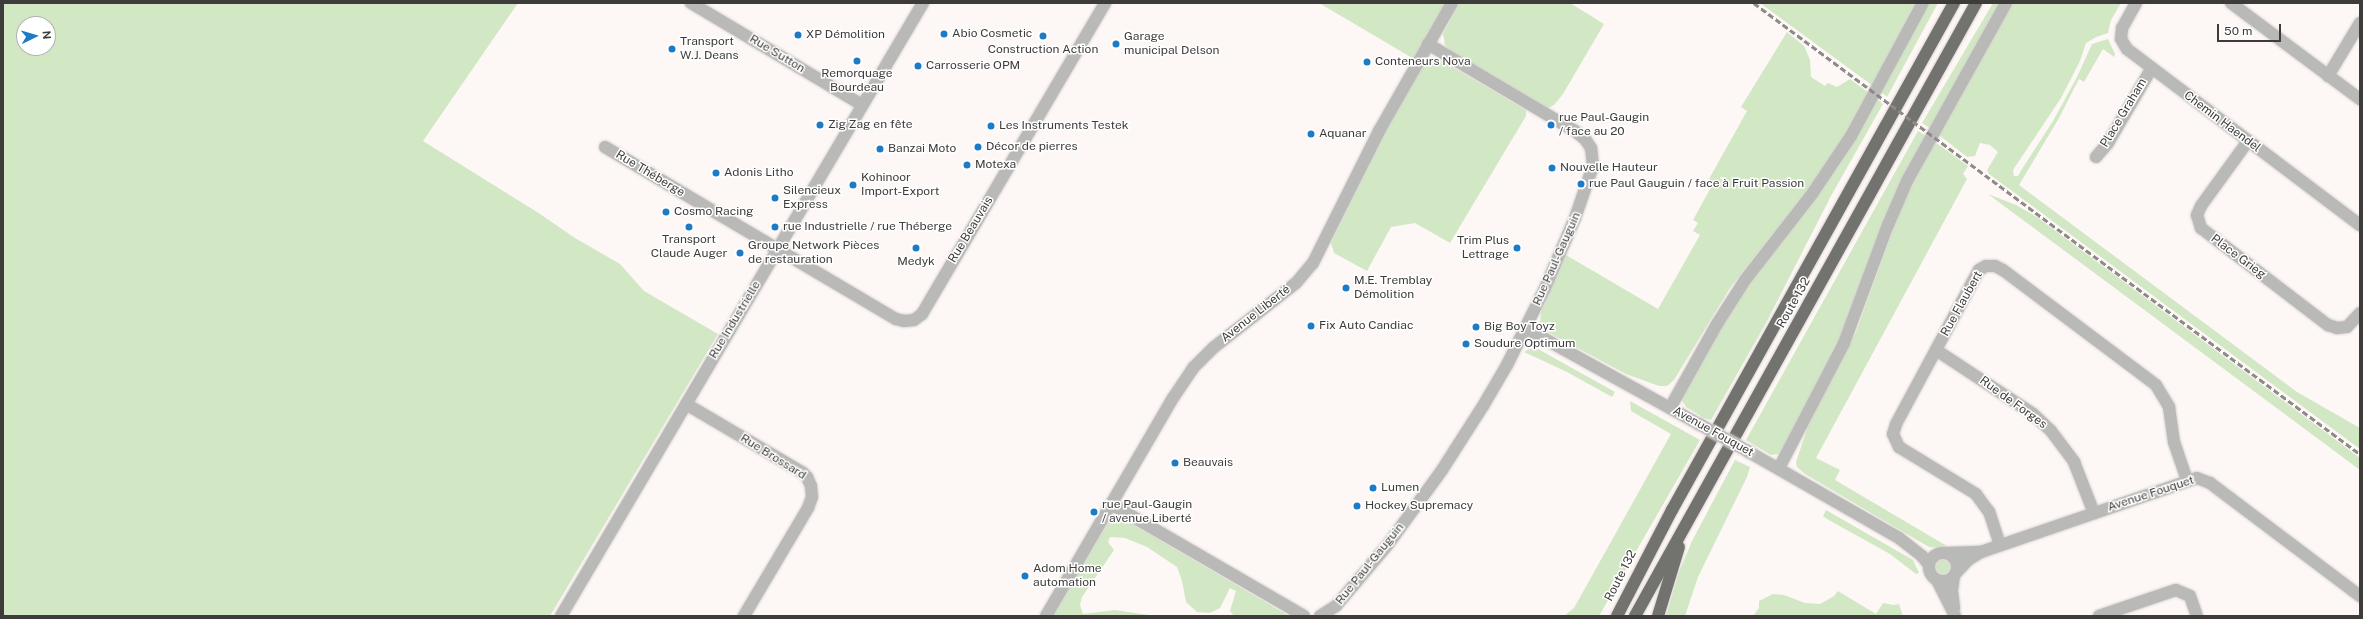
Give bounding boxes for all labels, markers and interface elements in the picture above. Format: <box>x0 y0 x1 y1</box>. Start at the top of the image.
north arrow <box>16 16 56 56</box>
scale bar <box>2219 16 2283 42</box>
text: 50 m <box>2224 24 2252 38</box>
place label: Abio Cosmetic <box>952 27 1032 41</box>
place label: XP Démolition <box>806 28 885 42</box>
marker: Abio Cosmetic <box>939 29 949 39</box>
text: N <box>41 30 53 40</box>
marker: XP Démolition <box>793 30 803 40</box>
place label: Garage municipal Delson <box>1124 30 1219 58</box>
marker: Construction Action <box>1038 31 1048 41</box>
street label: Rue Sutton <box>747 32 807 76</box>
place label: Transport W.J. Deans <box>680 35 739 63</box>
marker: Garage municipal Delson <box>1111 39 1121 49</box>
place label: Construction Action <box>988 43 1098 57</box>
marker: Transport W.J. Deans <box>667 44 677 54</box>
place label: Conteneurs Nova <box>1375 55 1471 69</box>
marker: Remorquage Bourdeau <box>852 56 862 66</box>
marker: Conteneurs Nova <box>1362 57 1372 67</box>
place label: Carrosserie OPM <box>926 59 1020 73</box>
marker: Carrosserie OPM <box>913 61 923 71</box>
place label: Remorquage Bourdeau <box>821 67 893 95</box>
street label: Place Graham <box>2098 76 2150 150</box>
street label: Chemin Haendel <box>2181 88 2263 156</box>
place label: rue Paul-Gaugin / face au 20 <box>1559 111 1649 139</box>
place label: Zig Zag en fête <box>828 118 913 132</box>
place label: Les Instruments Testek <box>999 119 1129 133</box>
marker: Zig Zag en fête <box>815 120 825 130</box>
marker: rue Paul-Gaugin / face au 20 <box>1546 120 1556 130</box>
marker: Les Instruments Testek <box>986 121 996 131</box>
place label: Aquanar <box>1319 127 1366 141</box>
marker: Aquanar <box>1306 129 1316 139</box>
place label: Décor de pierres <box>986 140 1078 154</box>
place label: Banzai Moto <box>888 142 956 156</box>
marker: Décor de pierres <box>973 142 983 152</box>
marker: Banzai Moto <box>875 144 885 154</box>
street label: Rue Théberge <box>613 148 687 200</box>
place label: Motexa <box>975 158 1016 172</box>
marker: Motexa <box>962 160 972 170</box>
place label: Nouvelle Hauteur <box>1560 161 1658 175</box>
marker: Nouvelle Hauteur <box>1547 163 1557 173</box>
place label: Adonis Litho <box>724 166 793 180</box>
marker: Adonis Litho <box>711 168 721 178</box>
place label: Kohinoor Import-Export <box>861 171 939 199</box>
place label: rue Paul Gauguin / face à Fruit Passion <box>1589 177 1804 191</box>
marker: rue Paul Gauguin / face à Fruit Passion <box>1576 179 1586 189</box>
marker: Kohinoor Import-Export <box>848 180 858 190</box>
place label: Silencieux Express <box>783 184 841 212</box>
marker: Silencieux Express <box>770 193 780 203</box>
street label: Rue Beauvais <box>946 194 996 266</box>
place label: Cosmo Racing <box>674 205 754 219</box>
marker: Cosmo Racing <box>661 207 671 217</box>
street label: Rue Paul-Gauguin <box>1530 210 1584 308</box>
place label: rue Industrielle / rue Théberge <box>783 220 952 234</box>
marker: Transport Claude Auger <box>684 222 694 232</box>
marker: rue Industrielle / rue Théberge <box>770 222 780 232</box>
street label: Place Grieg <box>2208 232 2268 282</box>
place label: Transport Claude Auger <box>651 233 727 261</box>
place label: Trim Plus Lettrage <box>1457 234 1509 262</box>
place label: Groupe Network Pièces de restauration <box>748 239 879 267</box>
marker: Medyk <box>911 243 921 253</box>
marker: Trim Plus Lettrage <box>1512 243 1522 253</box>
marker: Groupe Network Pièces de restauration <box>735 248 745 258</box>
place label: Medyk <box>897 255 935 269</box>
street label: Rue Flaubert <box>1938 269 1986 339</box>
place label: M.E. Tremblay Démolition <box>1354 274 1432 302</box>
street label: Route 132 <box>1774 275 1814 331</box>
street label: Rue Industrielle <box>706 279 764 361</box>
street label: Avenue Liberté <box>1219 283 1293 345</box>
marker: M.E. Tremblay Démolition <box>1341 283 1351 293</box>
place label: Fix Auto Candiac <box>1319 319 1413 333</box>
place label: Big Boy Toyz <box>1484 320 1555 334</box>
marker: Fix Auto Candiac <box>1306 321 1316 331</box>
marker: Big Boy Toyz <box>1471 322 1481 332</box>
place label: Soudure Optimum <box>1474 337 1575 351</box>
marker: Soudure Optimum <box>1461 339 1471 349</box>
street label: Rue de Forges <box>1976 374 2050 432</box>
street label: Avenue Fouquet <box>1670 404 1756 460</box>
street label: Rue Brossard <box>738 431 808 483</box>
place label: Beauvais <box>1183 456 1233 470</box>
marker: Beauvais <box>1170 458 1180 468</box>
street label: Avenue Fouquet <box>2106 473 2196 515</box>
place label: Lumen <box>1381 481 1419 495</box>
marker: Lumen <box>1368 483 1378 493</box>
place label: rue Paul-Gaugin / avenue Liberté <box>1102 498 1192 526</box>
place label: Hockey Supremacy <box>1365 499 1473 513</box>
marker: Hockey Supremacy <box>1352 501 1362 511</box>
marker: rue Paul-Gaugin / avenue Liberté <box>1089 507 1099 517</box>
street label: Rue Paul-Gauguin <box>1333 520 1407 608</box>
street label: Route 132 <box>1602 548 1640 604</box>
place label: Adom Home automation <box>1033 562 1102 590</box>
marker: Adom Home automation <box>1020 571 1030 581</box>

